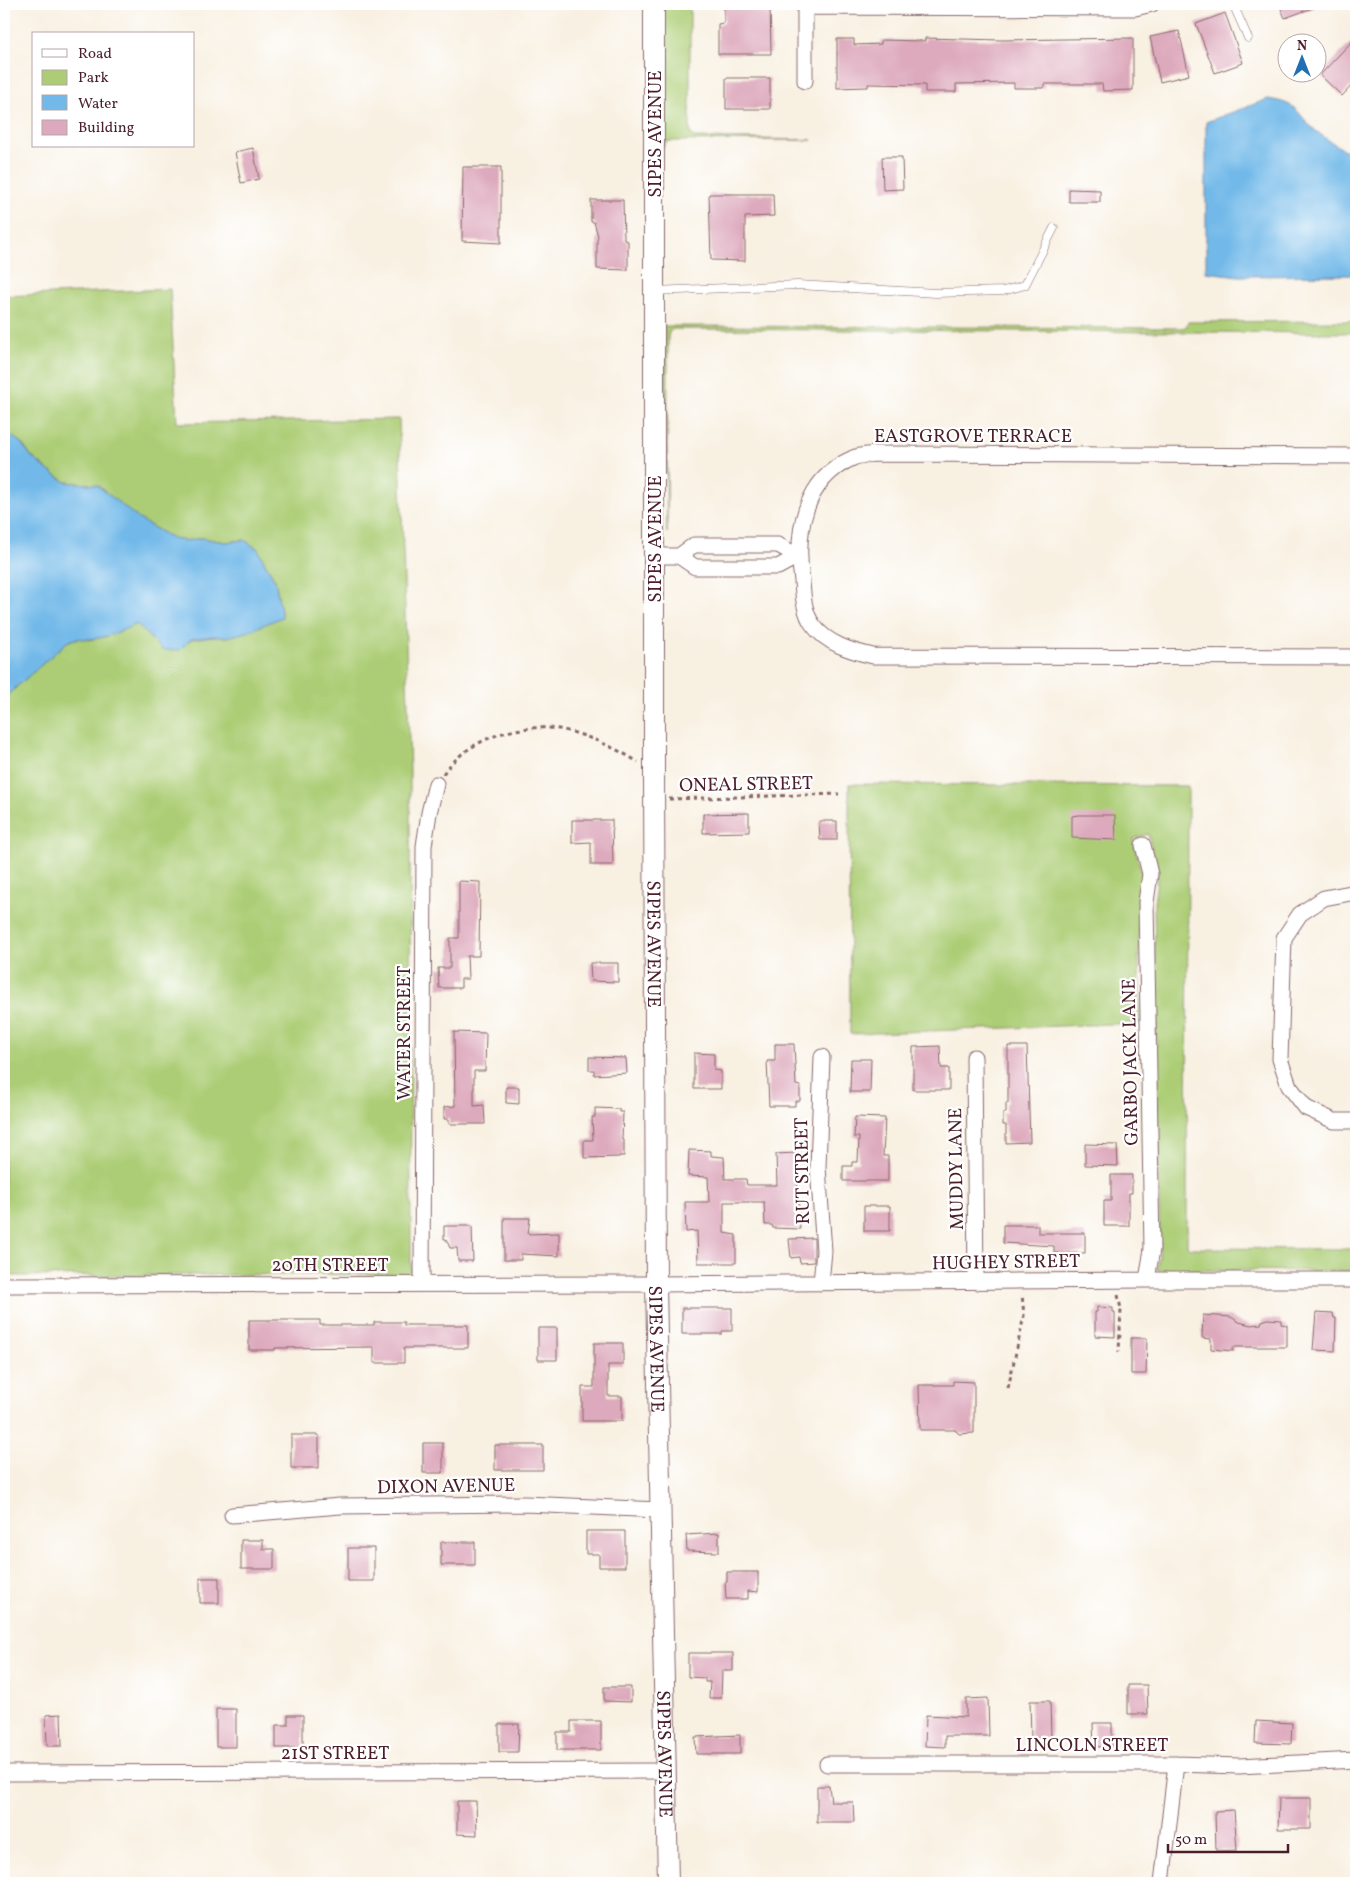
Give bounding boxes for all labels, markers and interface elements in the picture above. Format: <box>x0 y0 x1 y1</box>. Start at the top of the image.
legend <box>32 32 195 148</box>
north arrow <box>1278 32 1328 82</box>
text: N <box>1297 37 1307 56</box>
text: Road <box>78 44 112 65</box>
text: Park <box>78 68 109 89</box>
street label: SIPES AVENUE <box>643 70 669 198</box>
text: Water <box>78 94 118 115</box>
text: Building <box>78 118 135 139</box>
street label: EASTGROVE TERRACE <box>874 424 1072 450</box>
street label: SIPES AVENUE <box>643 475 669 603</box>
street label: ONEAL STREET <box>679 771 813 799</box>
street label: SIPES AVENUE <box>639 880 666 1008</box>
street label: WATER STREET <box>392 966 418 1100</box>
street label: GARBO JACK LANE <box>1117 978 1145 1146</box>
street label: MUDDY LANE <box>943 1108 971 1230</box>
street label: RUT STREET <box>789 1117 817 1225</box>
street label: HUGHEY STREET <box>932 1249 1081 1277</box>
street label: 20TH STREET <box>271 1253 389 1279</box>
street label: SIPES AVENUE <box>641 1285 670 1413</box>
street label: DIXON AVENUE <box>377 1473 515 1501</box>
street label: SIPES AVENUE <box>649 1690 678 1818</box>
street label: LINCOLN STREET <box>1016 1733 1168 1759</box>
street label: 21ST STREET <box>281 1741 389 1767</box>
scale bar <box>1168 1822 1288 1854</box>
text: 50 m <box>1175 1830 1207 1851</box>

